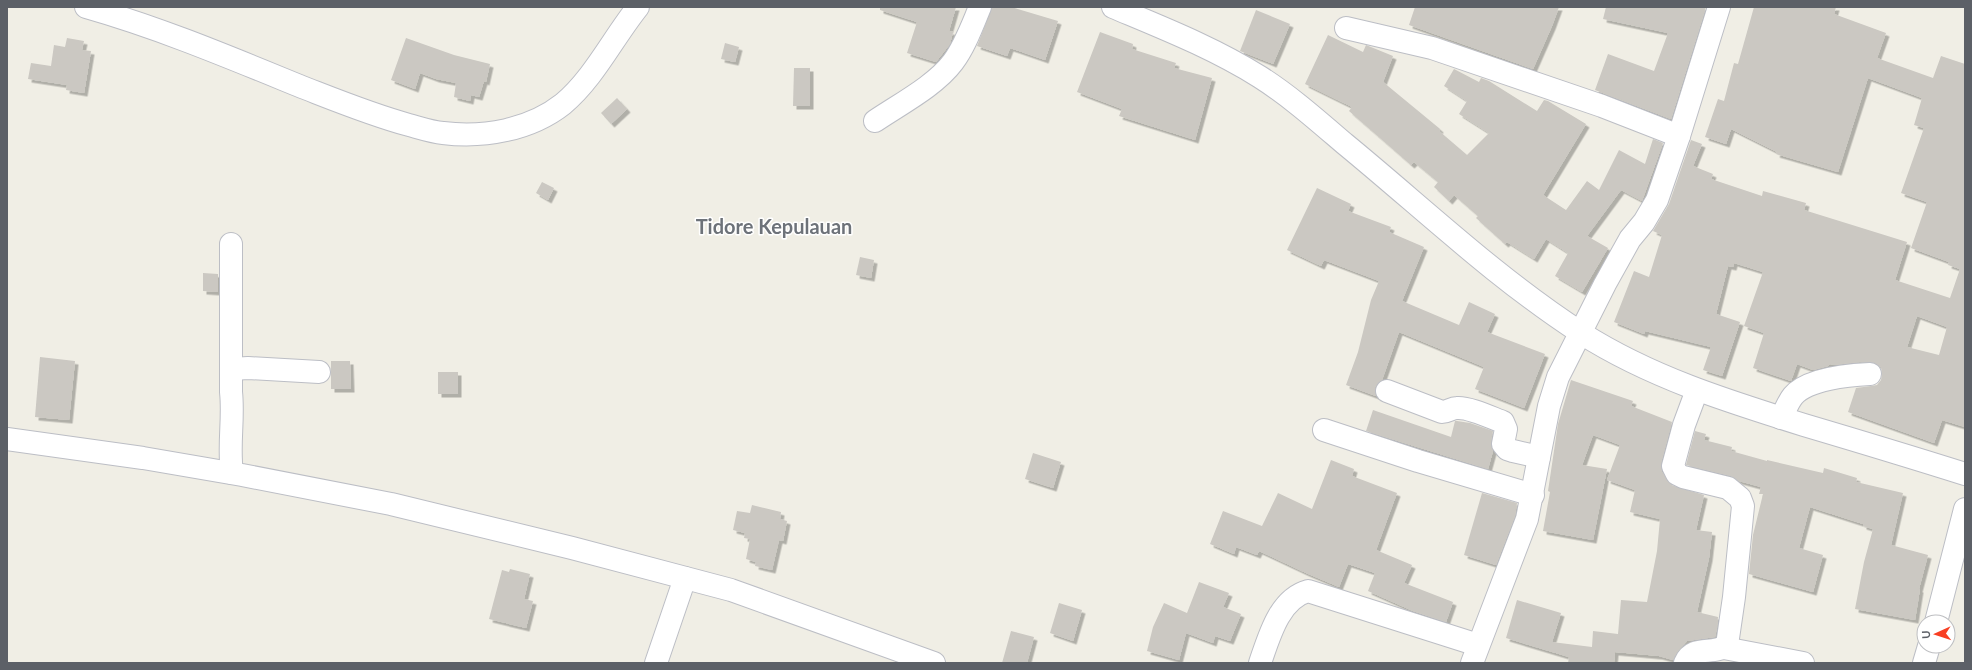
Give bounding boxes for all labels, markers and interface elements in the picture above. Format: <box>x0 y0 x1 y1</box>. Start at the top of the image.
district label: Tidore Kepulauan <box>696 214 852 238</box>
north arrow <box>1916 614 1956 654</box>
text: U <box>1919 630 1932 639</box>

